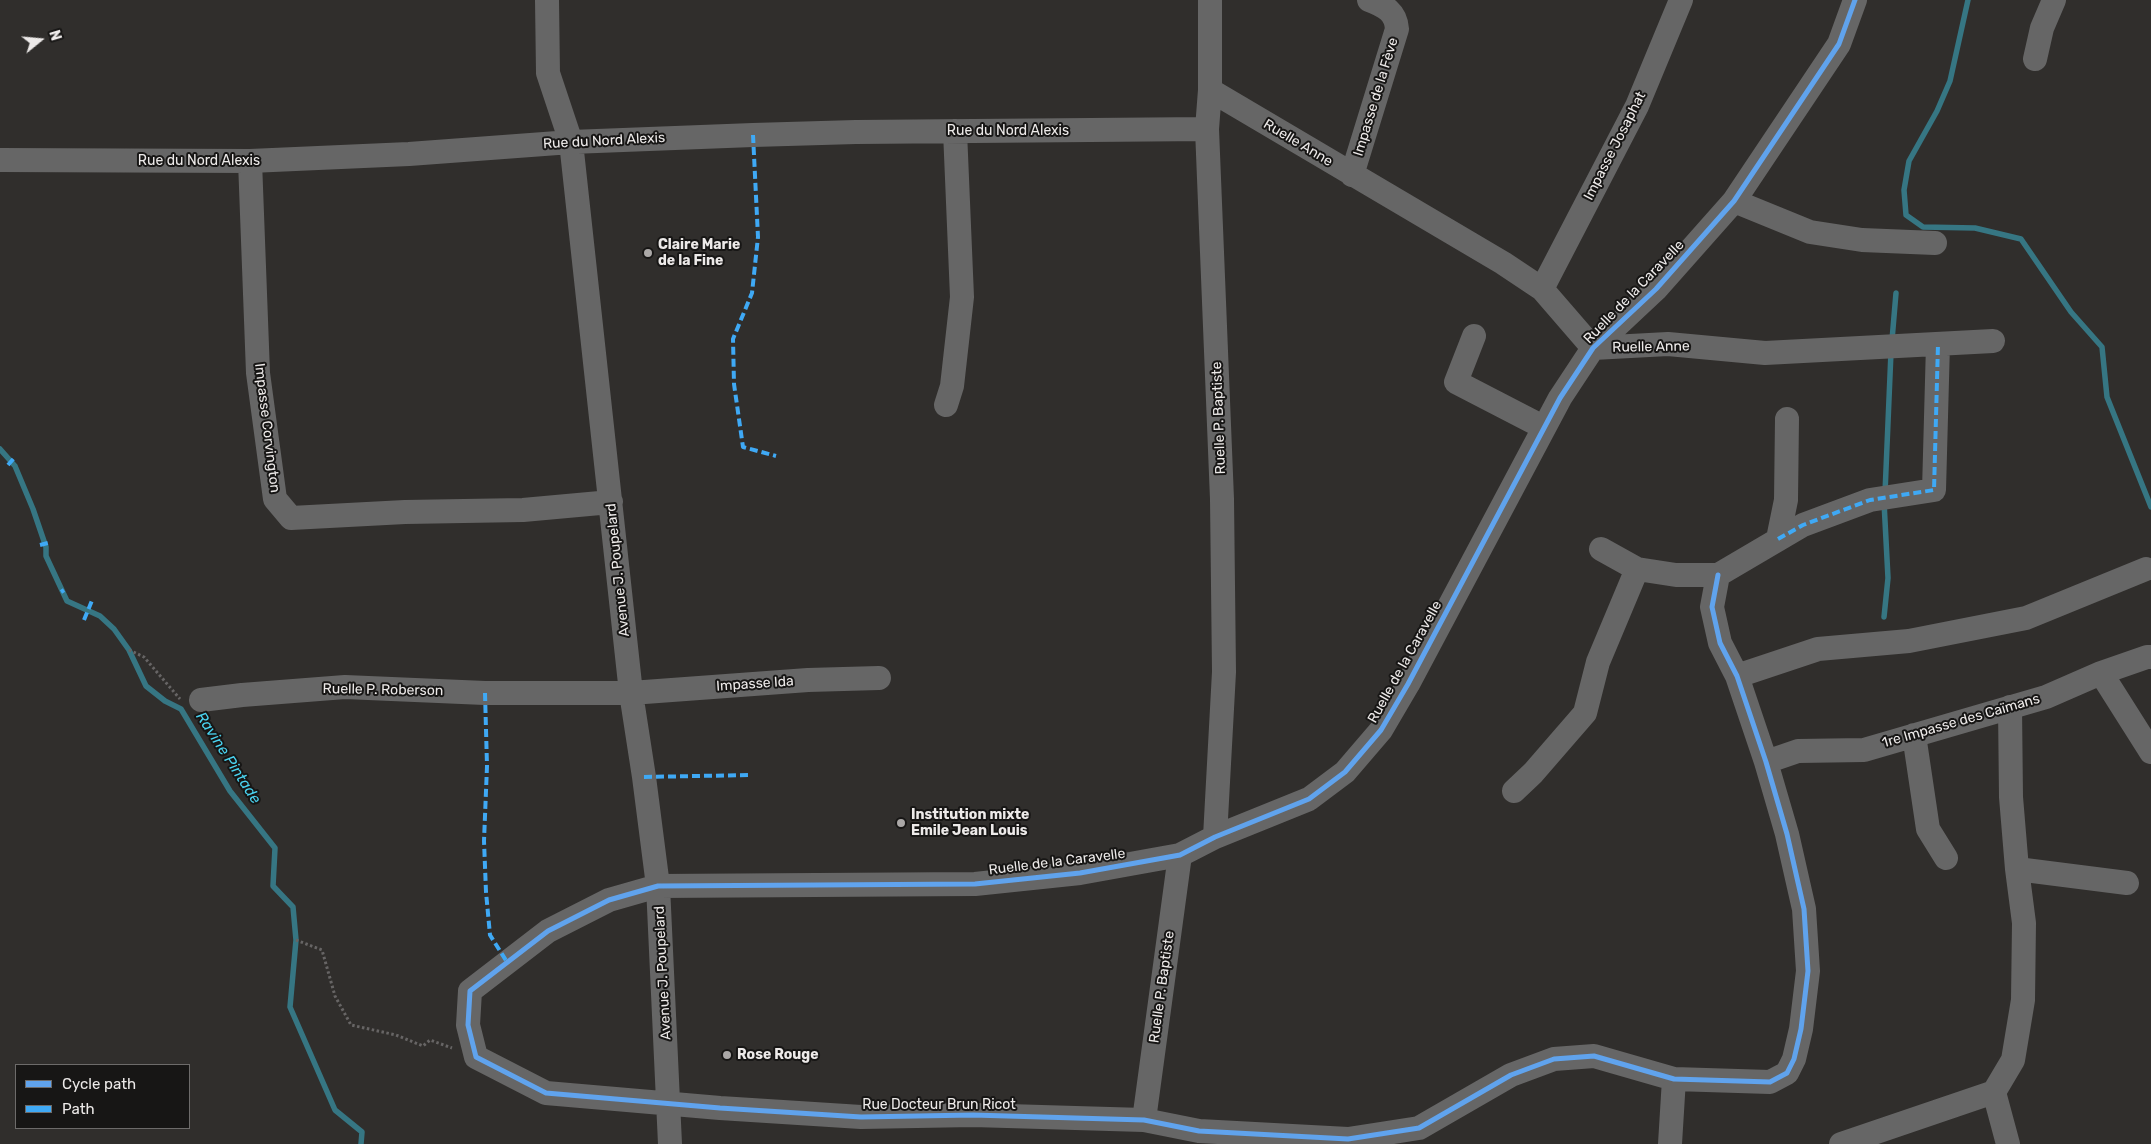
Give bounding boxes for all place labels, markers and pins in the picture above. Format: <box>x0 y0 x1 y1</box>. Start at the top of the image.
place label: Claire Marie de la Fine <box>658 237 740 270</box>
marker: Claire Marie de la Fine <box>642 247 654 259</box>
place label: Institution mixte Emile Jean Louis <box>911 807 1029 840</box>
marker: Institution mixte Emile Jean Louis <box>895 817 907 829</box>
place label: Rose Rouge <box>737 1047 818 1063</box>
marker: Rose Rouge <box>721 1049 733 1061</box>

